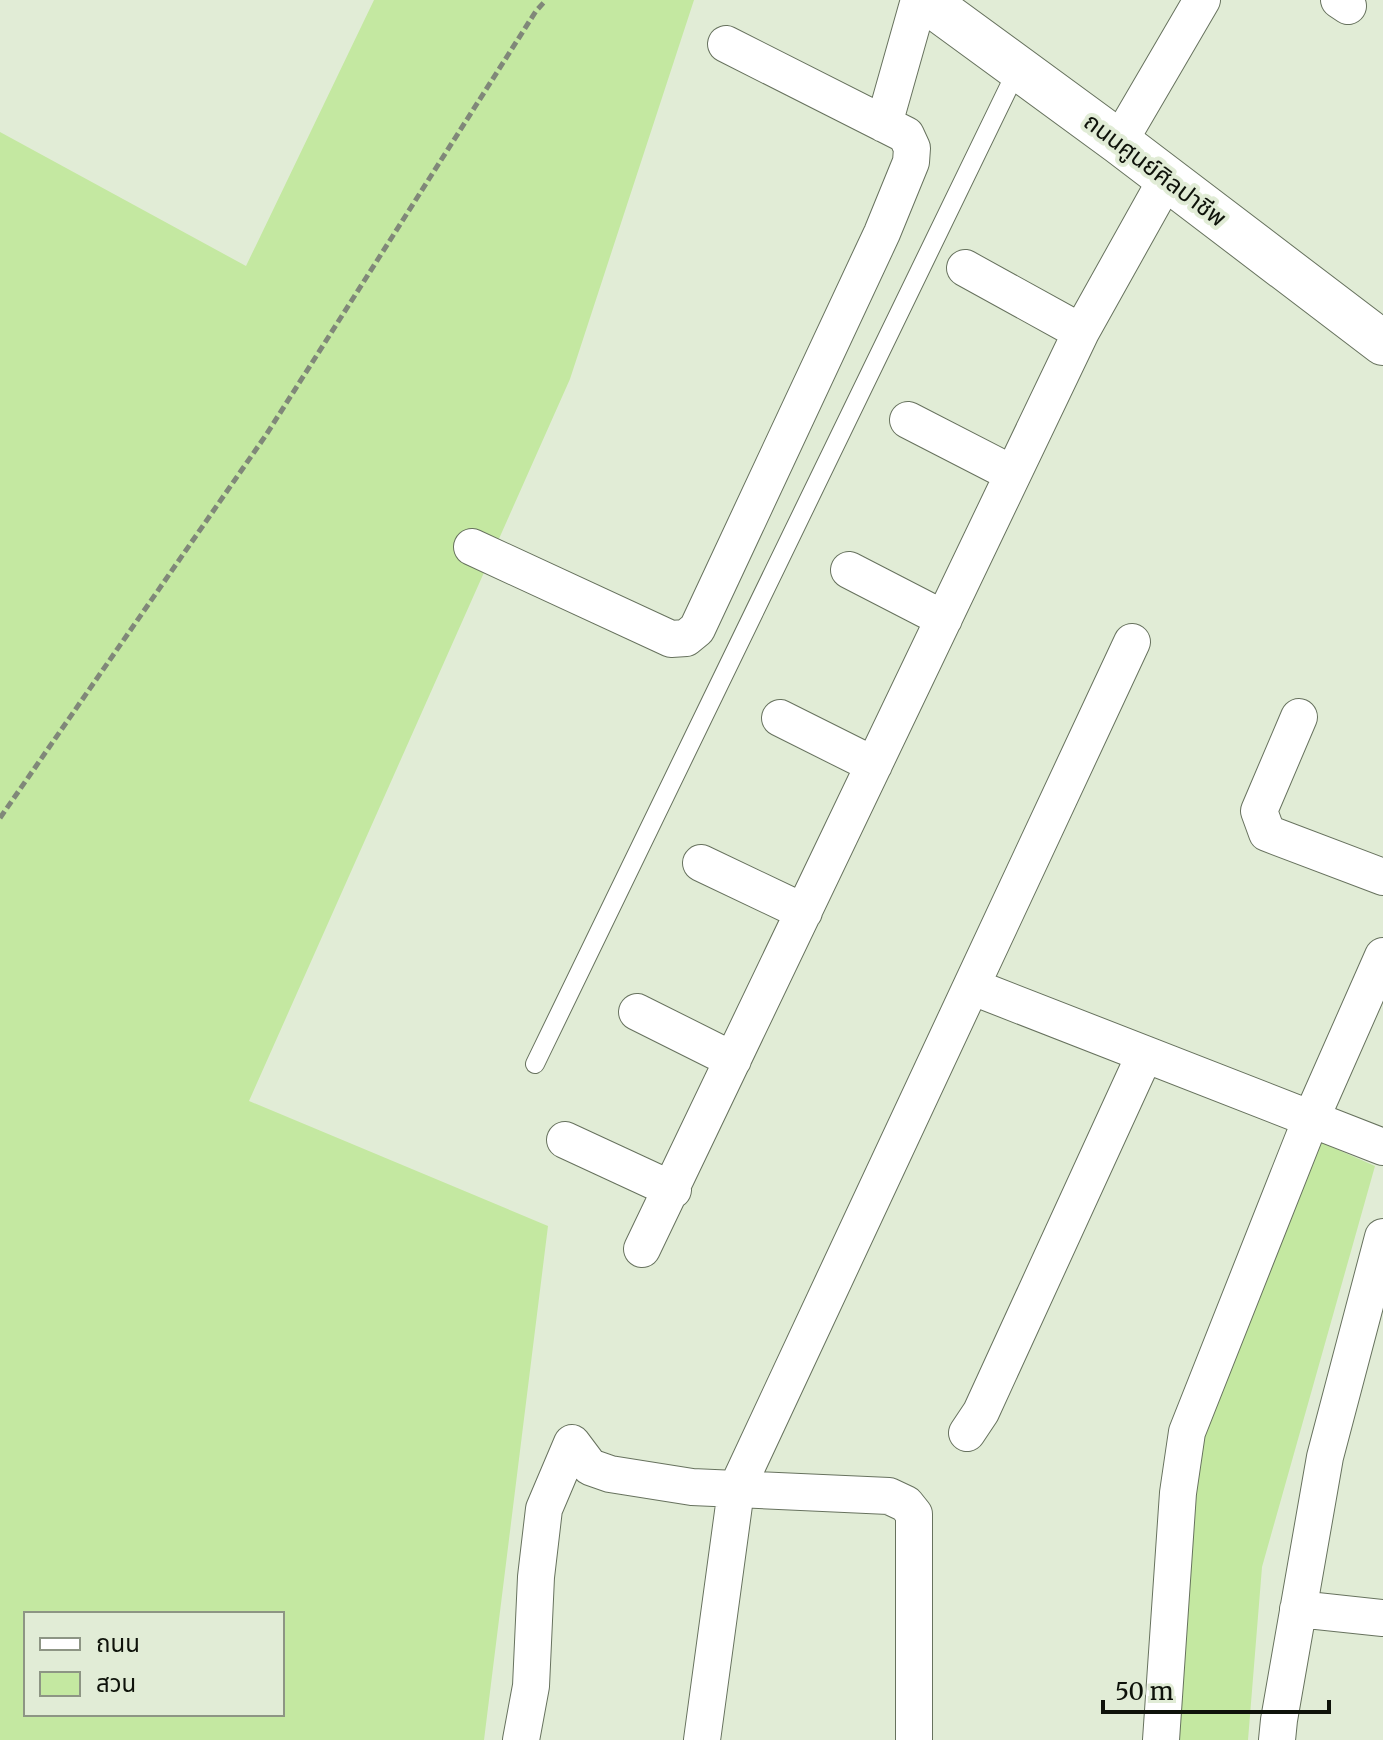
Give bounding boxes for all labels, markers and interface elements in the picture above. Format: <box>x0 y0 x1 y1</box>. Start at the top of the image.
street label: ถนนศูนย์ศิลปาชีพ <box>1078 106 1233 233</box>
legend <box>24 1612 284 1716</box>
text: ถนน <box>96 1628 140 1659</box>
scale bar <box>1103 1664 1329 1714</box>
text: สวน <box>96 1668 136 1699</box>
text: 50 m <box>1115 1676 1174 1707</box>

